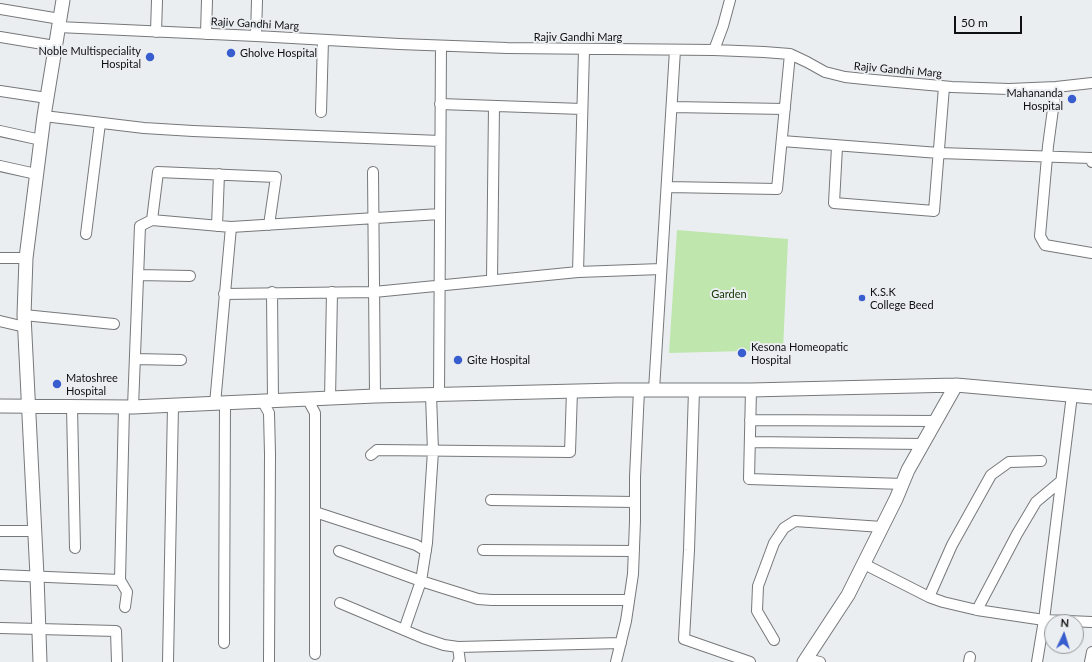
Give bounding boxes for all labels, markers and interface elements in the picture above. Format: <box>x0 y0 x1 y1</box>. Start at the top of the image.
scale bar <box>956 8 1024 34</box>
street label: Rajiv Gandhi Marg <box>210 15 300 33</box>
text: 50 m <box>961 15 988 30</box>
street label: Rajiv Gandhi Marg <box>534 30 622 44</box>
place label: Noble Multispeciality Hospital <box>39 44 141 70</box>
place label: Gholve Hospital <box>240 46 317 60</box>
marker: Gholve Hospital <box>225 47 237 59</box>
marker: Noble Multispeciality Hospital <box>144 51 156 63</box>
street label: Rajiv Gandhi Marg <box>853 60 943 80</box>
place label: Mahananda Hospital <box>1007 86 1063 112</box>
marker: Mahananda Hospital <box>1066 93 1078 105</box>
place label: K.S.K College Beed <box>870 285 934 311</box>
park label: Garden <box>711 287 747 301</box>
marker: K.S.K College Beed <box>857 293 867 303</box>
place label: Kesona Homeopatic Hospital <box>751 340 848 366</box>
marker: Kesona Homeopatic Hospital <box>736 347 748 359</box>
place label: Gite Hospital <box>467 353 530 367</box>
marker: Gite Hospital <box>452 354 464 366</box>
place label: Matoshree Hospital <box>66 371 118 397</box>
marker: Matoshree Hospital <box>51 378 63 390</box>
north arrow <box>1044 614 1084 654</box>
text: N <box>1060 616 1069 629</box>

